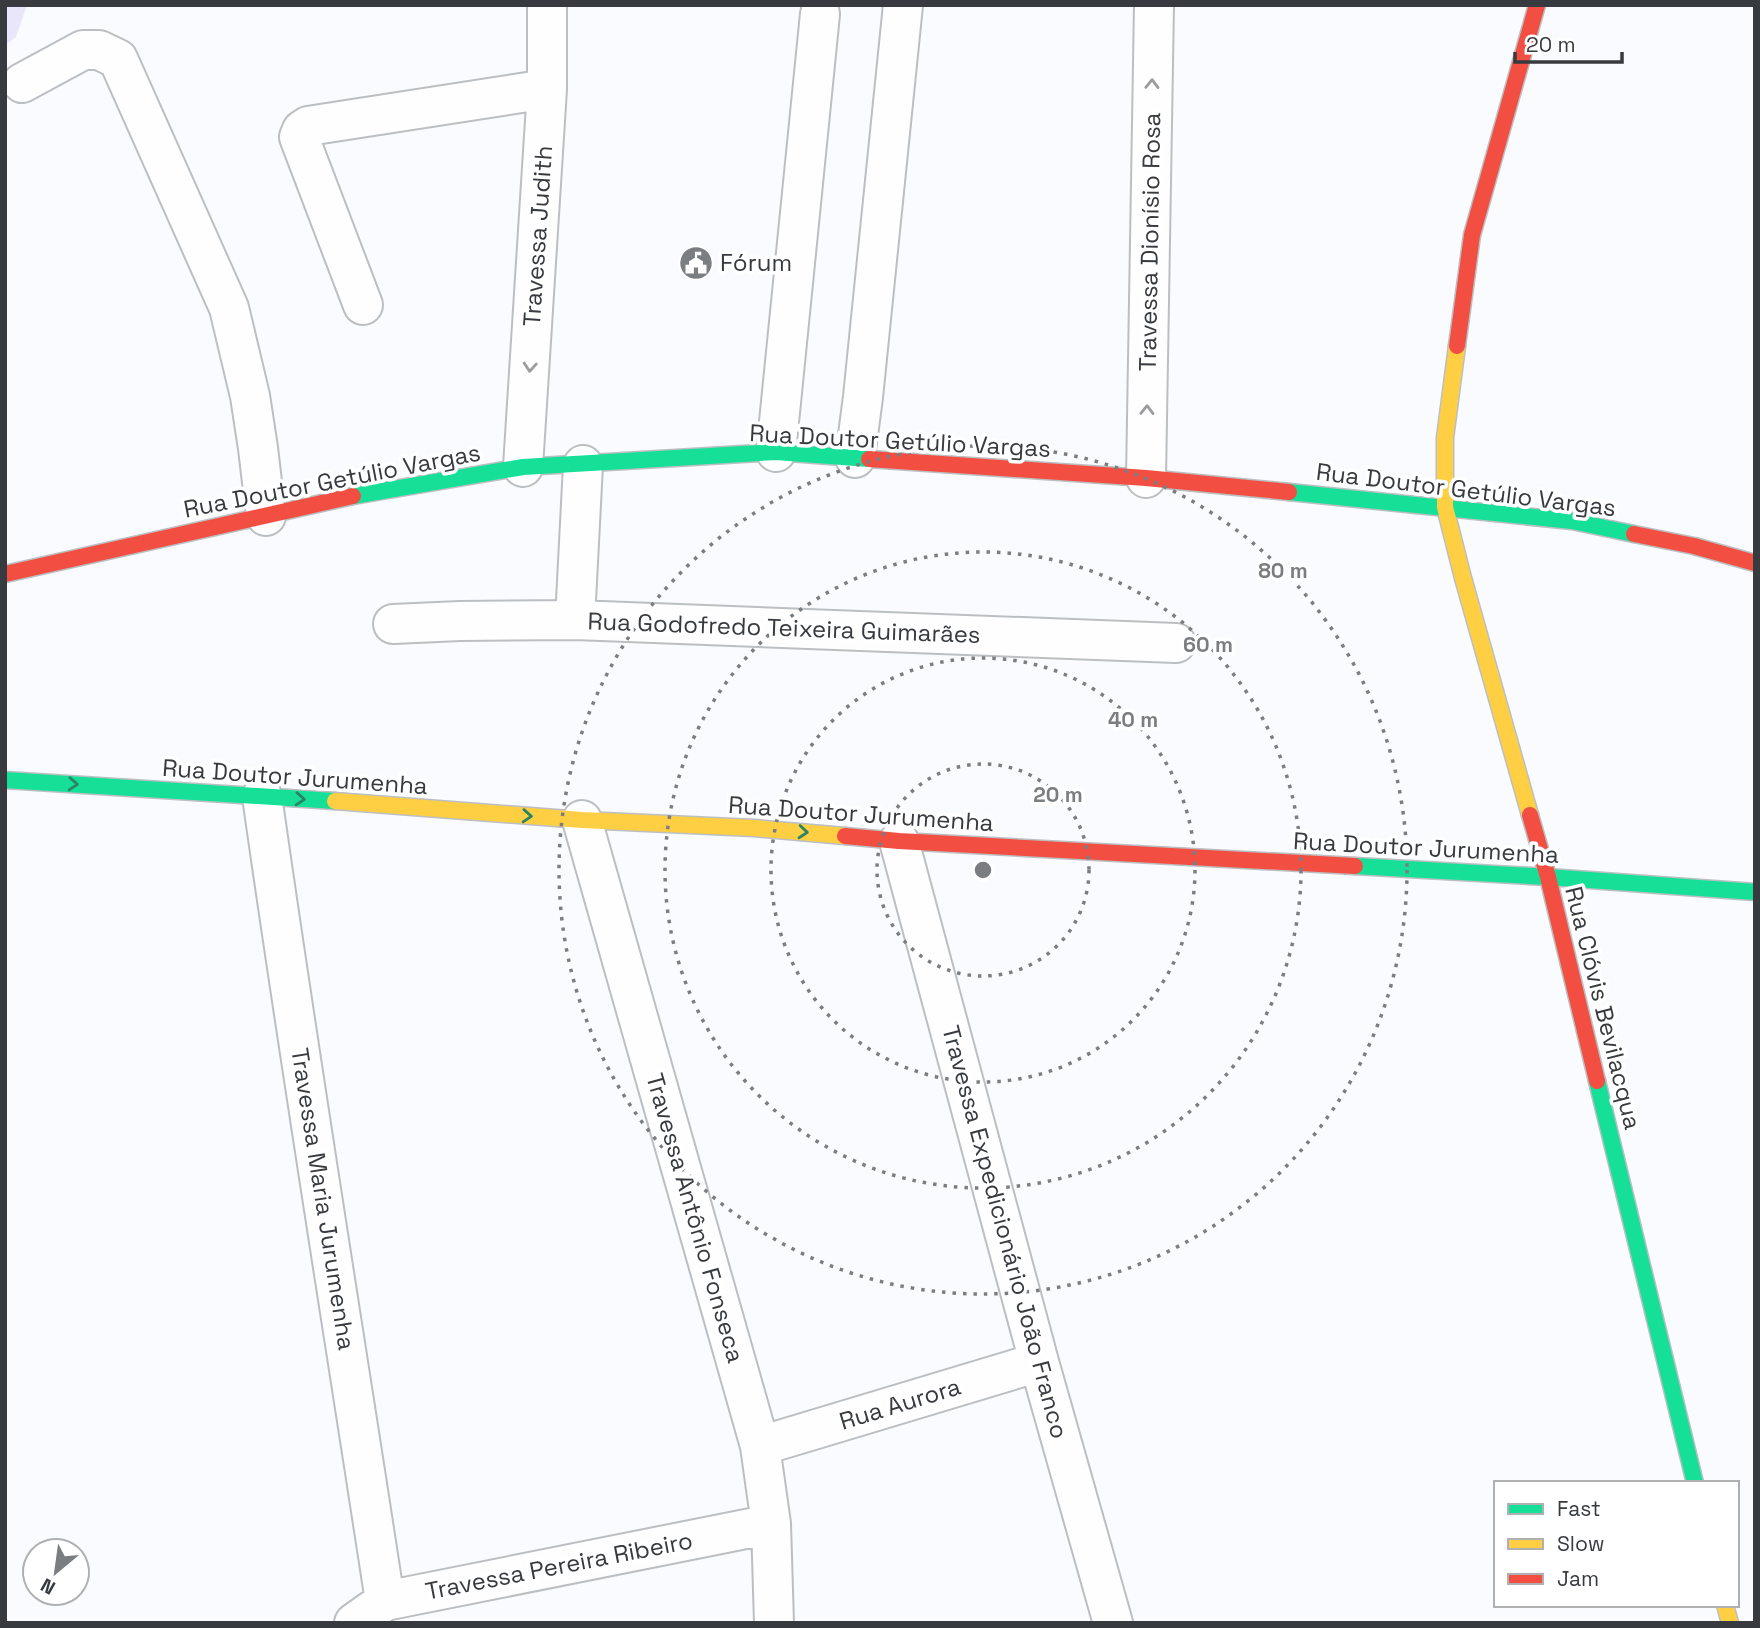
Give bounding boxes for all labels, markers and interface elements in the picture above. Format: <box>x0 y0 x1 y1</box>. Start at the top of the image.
scale bar <box>1515 21 1622 65</box>
text: 20 m <box>1526 31 1576 58</box>
one-way arrow <box>1145 78 1160 89</box>
street label: Travessa Dionísio Rosa <box>1132 112 1167 372</box>
street label: Travessa Judith <box>516 144 559 327</box>
public building icon: Fórum <box>677 244 715 282</box>
place label: Fórum <box>720 247 792 278</box>
one-way arrow <box>522 362 537 373</box>
one-way arrow <box>1140 404 1155 415</box>
street label: Rua Doutor Getúlio Vargas <box>749 417 1052 464</box>
street label: Rua Doutor Getúlio Vargas <box>181 436 483 525</box>
street label: Rua Doutor Getúlio Vargas <box>1314 456 1618 523</box>
text: 80 m <box>1258 557 1308 584</box>
street label: Rua Godofredo Teixeira Guimarães <box>587 605 981 650</box>
text: 60 m <box>1183 631 1233 658</box>
text: 40 m <box>1108 706 1158 733</box>
street label: Rua Doutor Jurumenha <box>161 752 429 801</box>
one-way arrow <box>68 777 79 792</box>
text: 20 m <box>1033 781 1083 808</box>
street label: Rua Doutor Jurumenha <box>727 789 995 838</box>
one-way arrow <box>295 791 306 806</box>
one-way arrow <box>522 808 533 823</box>
one-way arrow <box>798 824 809 839</box>
street label: Rua Doutor Jurumenha <box>1292 825 1560 870</box>
centre of rings <box>971 858 995 882</box>
street label: Rua Clóvis Bevilacqua <box>1558 883 1649 1133</box>
street label: Travessa Expedicionário João Franco <box>935 1022 1076 1442</box>
street label: Travessa Maria Jurumenha <box>284 1046 363 1352</box>
street label: Travessa Antônio Fonseca <box>639 1070 752 1366</box>
street label: Rua Aurora <box>835 1370 964 1437</box>
legend <box>1494 1481 1739 1607</box>
text: Fast <box>1557 1495 1601 1522</box>
street label: Travessa Pereira Ribeiro <box>423 1524 695 1607</box>
text: Slow <box>1557 1530 1605 1557</box>
north arrow <box>21 1537 91 1607</box>
text: Jam <box>1557 1565 1599 1592</box>
text: N <box>36 1572 60 1600</box>

